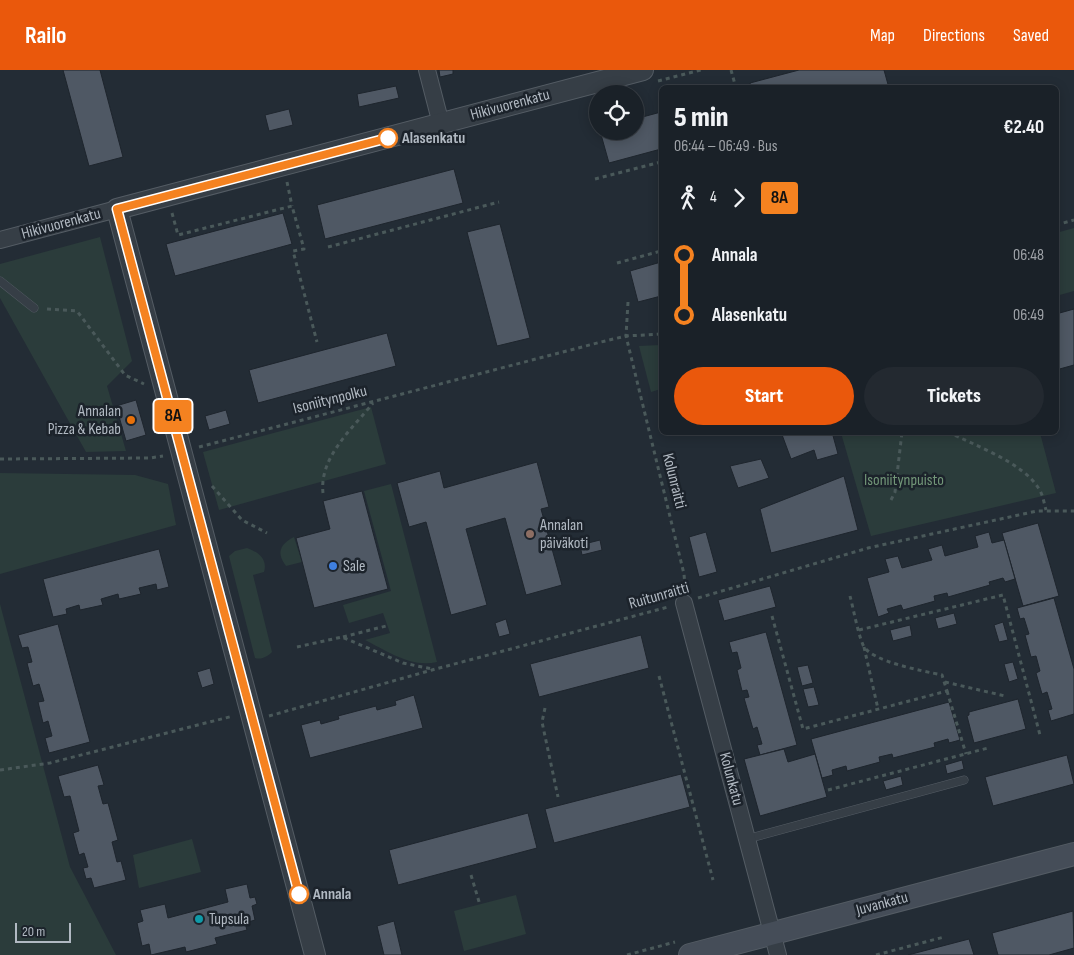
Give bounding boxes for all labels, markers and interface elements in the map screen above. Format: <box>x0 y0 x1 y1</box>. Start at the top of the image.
text: Railo <box>25 21 67 50</box>
text: Map <box>870 25 895 46</box>
text: Directions <box>923 25 985 46</box>
text: Saved <box>1013 25 1049 46</box>
street label: Hikivuorenkatu <box>468 85 552 125</box>
map controls <box>589 85 644 140</box>
button: locate <box>589 85 644 140</box>
text: 5 min <box>674 101 729 134</box>
text: €2.40 <box>1003 116 1044 139</box>
marker: Alasenkatu <box>378 128 398 148</box>
place label: Alasenkatu <box>401 129 465 148</box>
text: 06:44 – 06:49 · Bus <box>674 137 777 156</box>
icon: walk <box>674 184 702 212</box>
icon: forward <box>725 184 753 212</box>
text: 8A <box>771 187 788 208</box>
text: 4 <box>710 188 717 207</box>
street label: Hikivuorenkatu <box>19 204 103 244</box>
text: Annala <box>712 244 758 267</box>
text: 06:48 <box>1013 246 1044 265</box>
text: Alasenkatu <box>712 304 787 327</box>
text: 06:49 <box>1013 306 1044 325</box>
button: Start <box>674 367 854 425</box>
button: Tickets <box>864 367 1044 425</box>
street label: Isoniitynpolku <box>291 382 369 418</box>
line badge: 8A <box>150 400 196 432</box>
place label: Annalan Pizza & Kebab <box>48 402 121 439</box>
text: 8A <box>164 405 182 426</box>
marker: Annalan Pizza & Kebab <box>125 414 137 426</box>
street label: Kolunraitti <box>658 451 690 511</box>
park label: Isoniitynpuisto <box>864 471 944 490</box>
place label: Annalan päiväkoti <box>539 516 588 553</box>
marker: Annalan päiväkoti <box>524 528 536 540</box>
place label: Sale <box>343 557 365 576</box>
marker: Sale <box>327 560 339 572</box>
street label: Ruitunraitti <box>627 578 691 614</box>
street label: Kolunkatu <box>715 750 747 808</box>
marker: Annala <box>289 884 309 904</box>
place label: Annala <box>312 885 351 904</box>
street label: Juvankatu <box>853 888 910 920</box>
place label: Tupsula <box>209 910 249 929</box>
marker: Tupsula <box>193 913 205 925</box>
scale bar <box>15 920 71 943</box>
text: 20 m <box>22 923 45 940</box>

